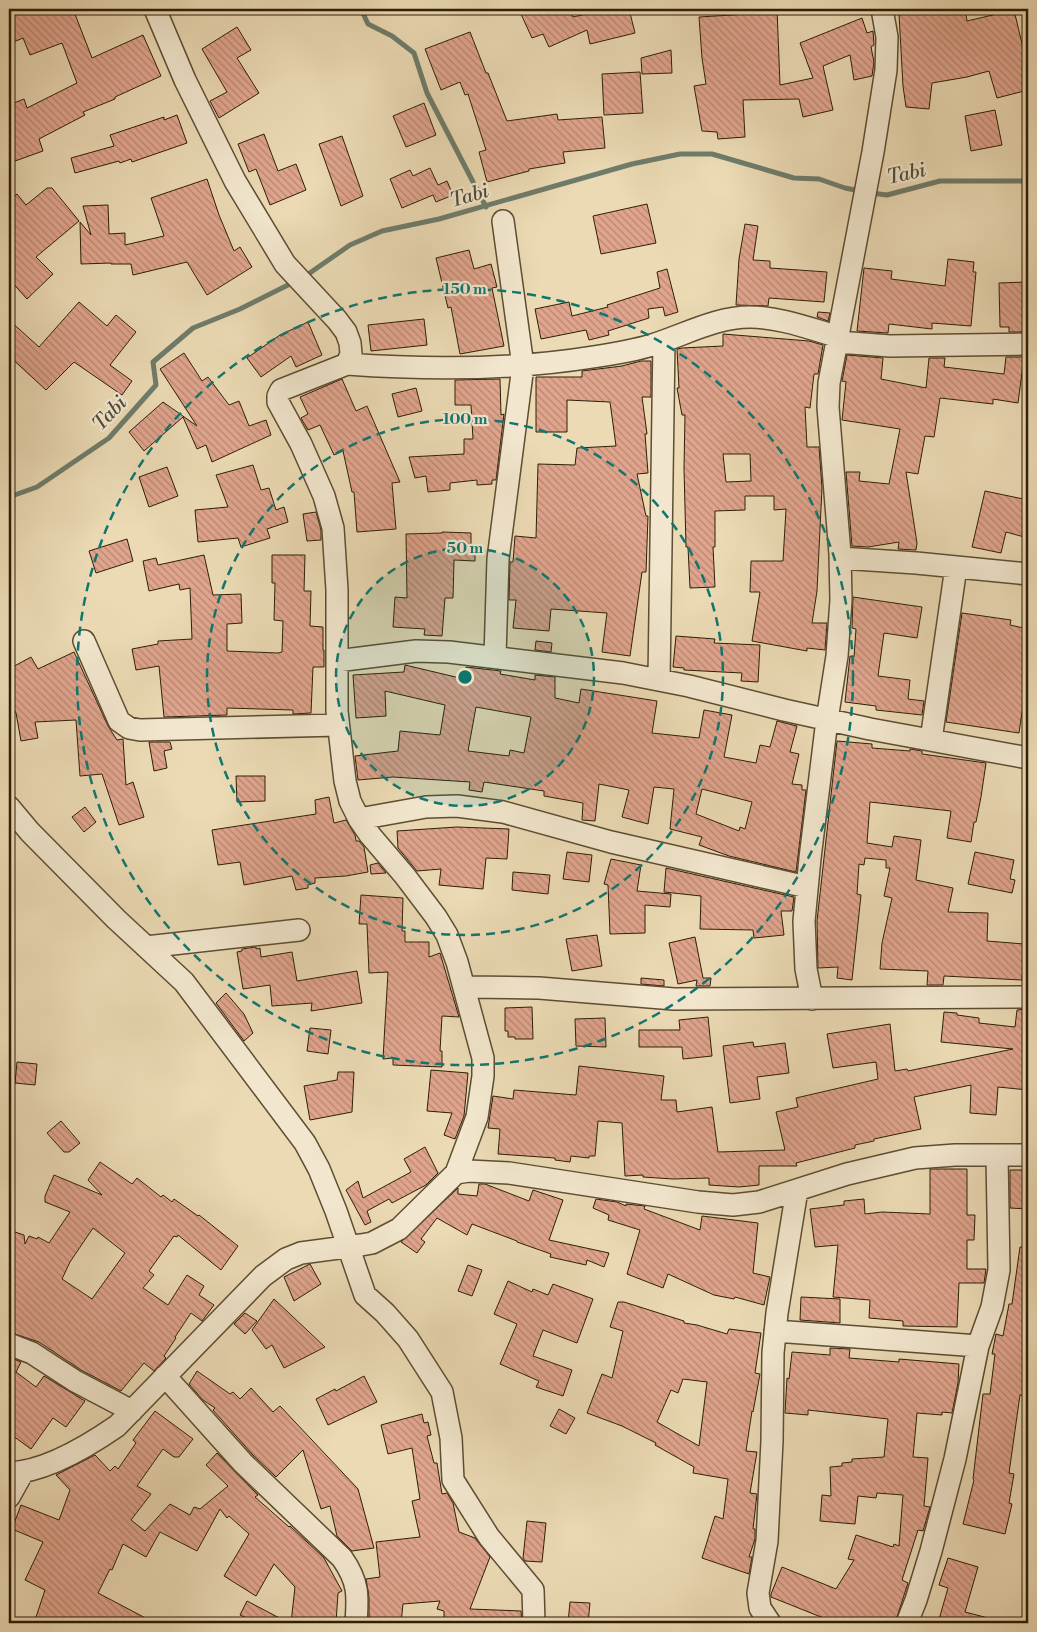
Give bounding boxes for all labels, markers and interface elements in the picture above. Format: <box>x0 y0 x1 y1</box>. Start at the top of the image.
water label: Tabi <box>885 158 929 191</box>
water label: Tabi <box>447 179 492 214</box>
text: 150 m <box>443 280 487 299</box>
water label: Tabi <box>87 391 133 437</box>
text: 100 m <box>443 410 488 429</box>
text: 50 m <box>447 539 483 558</box>
centre of rings <box>456 668 474 686</box>

